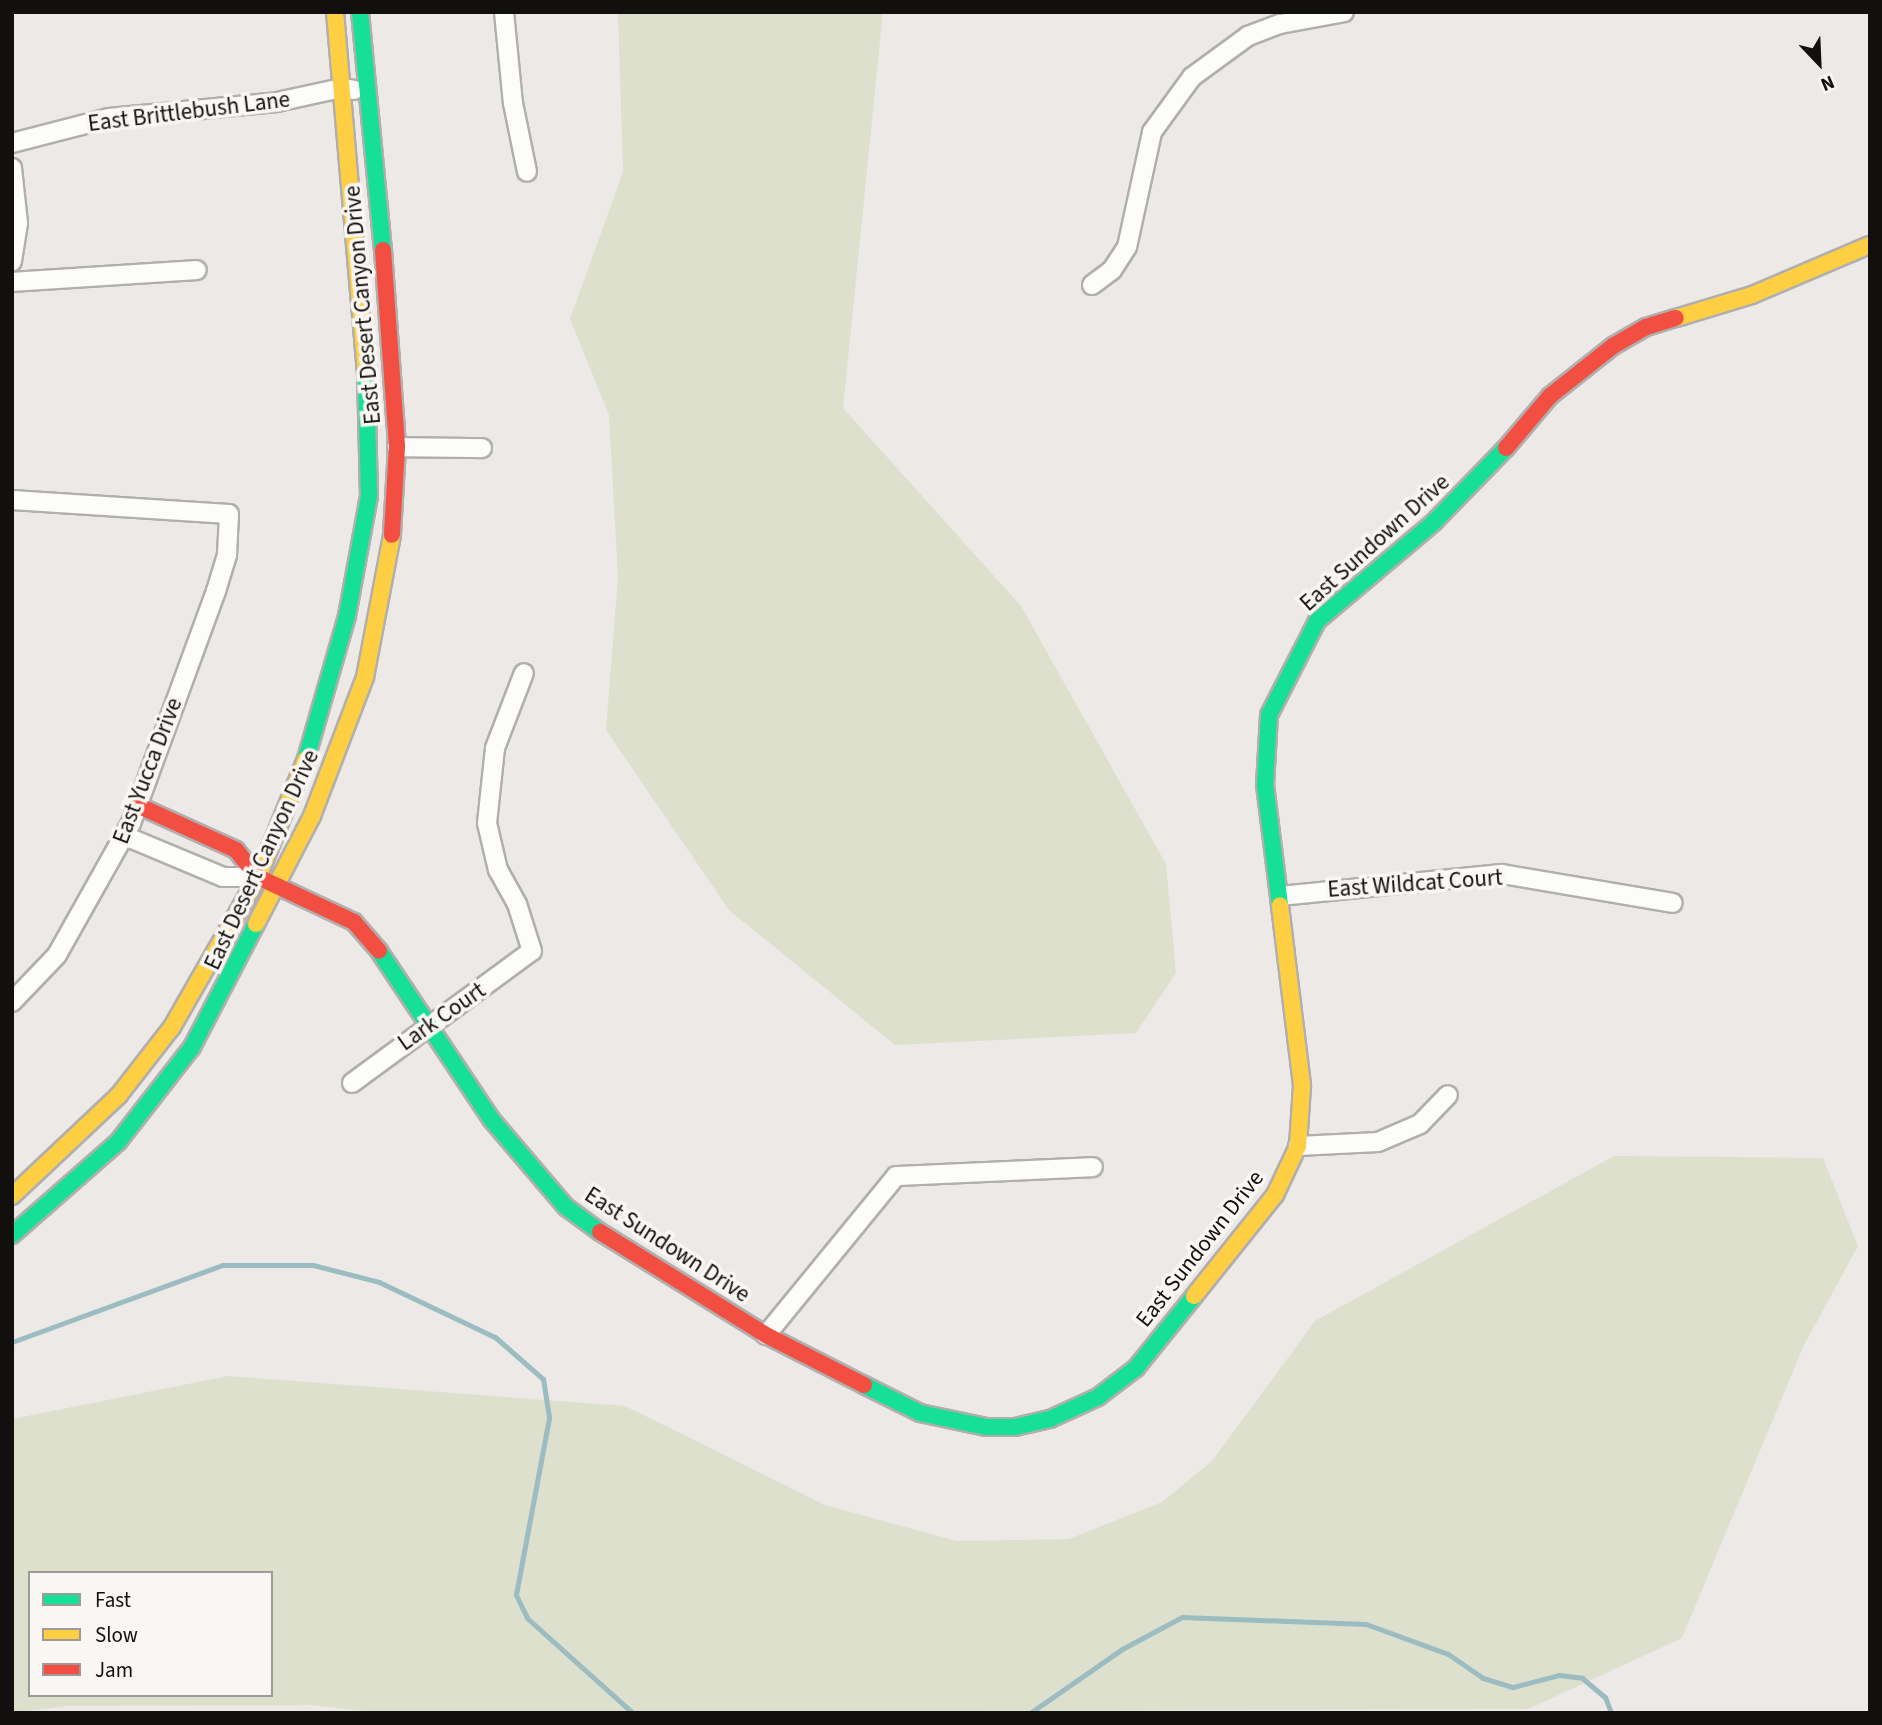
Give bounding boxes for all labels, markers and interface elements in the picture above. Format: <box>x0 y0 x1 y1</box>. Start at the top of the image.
north arrow <box>1784 28 1854 98</box>
text: N <box>1816 68 1839 98</box>
street label: East Brittlebush Lane <box>86 86 292 138</box>
street label: East Desert Canyon Drive <box>339 184 387 426</box>
street label: East Sundown Drive <box>1295 469 1455 617</box>
street label: East Yucca Drive <box>107 694 189 848</box>
street label: East Desert Canyon Drive <box>199 746 325 974</box>
street label: East Wildcat Court <box>1327 864 1503 904</box>
street label: Lark Court <box>393 977 491 1057</box>
street label: East Sundown Drive <box>1130 1165 1270 1333</box>
street label: East Sundown Drive <box>579 1181 755 1309</box>
legend <box>28 1571 273 1697</box>
text: Fast <box>95 1585 131 1615</box>
text: Slow <box>95 1620 138 1650</box>
text: Jam <box>95 1655 133 1685</box>

